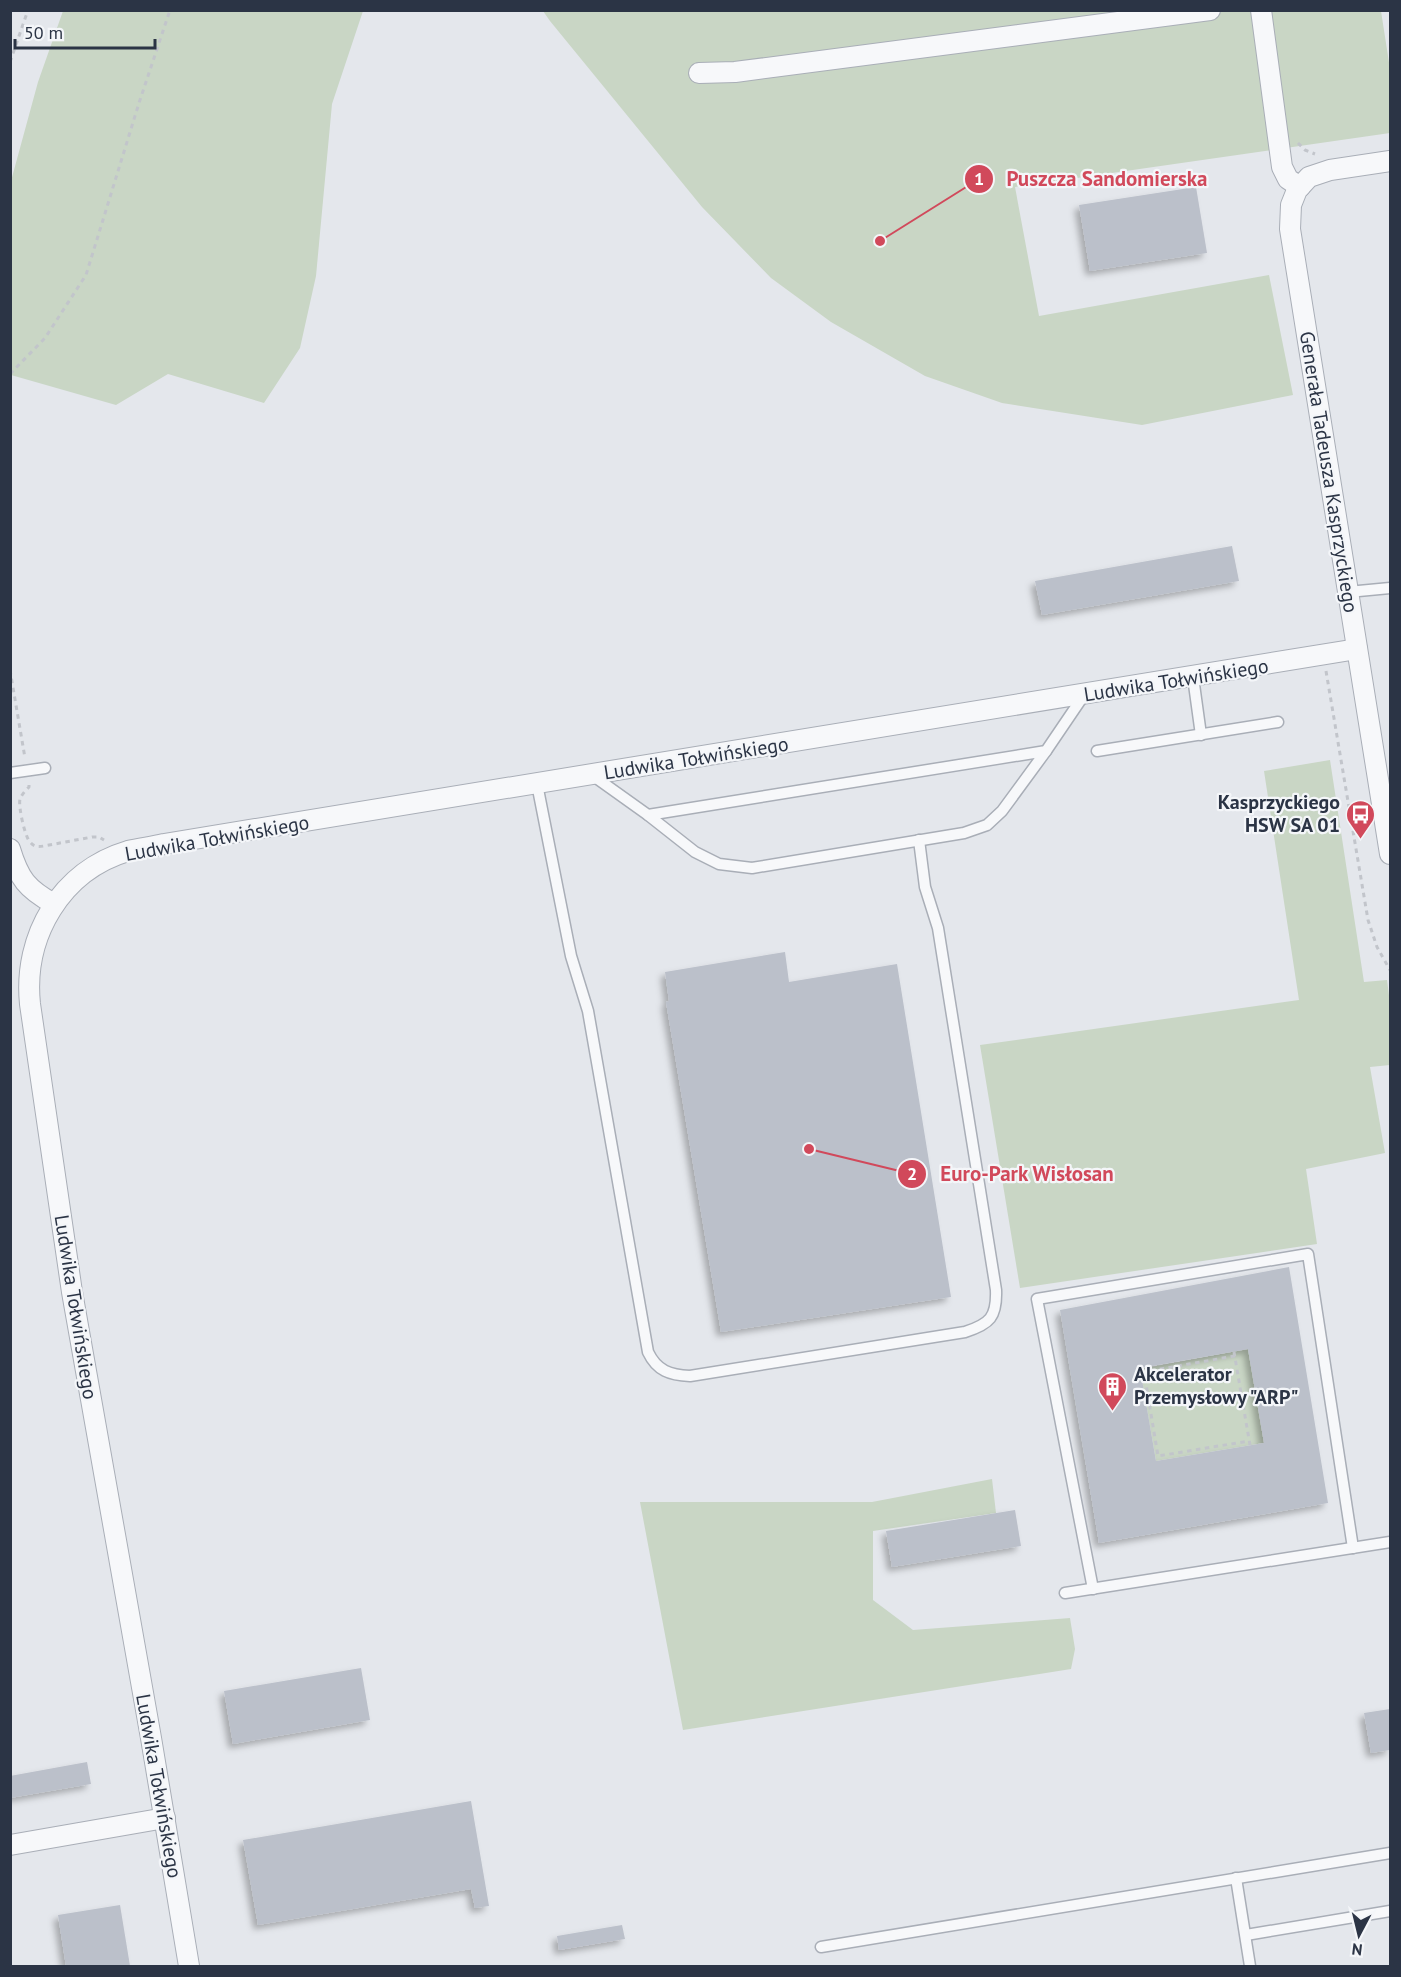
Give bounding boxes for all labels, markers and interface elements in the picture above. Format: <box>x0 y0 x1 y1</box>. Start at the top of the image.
scale bar <box>15 12 154 50</box>
text: 50 m <box>24 21 63 44</box>
callout: Puszcza Sandomierska <box>964 160 1219 199</box>
text: Puszcza Sandomierska <box>1006 165 1208 192</box>
text: 1 <box>974 167 984 190</box>
street label: Generała Tadeusza Kasprzyckiego <box>1294 329 1364 615</box>
street label: Ludwika Tołwińskiego <box>1082 653 1270 707</box>
street label: Ludwika Tołwińskiego <box>602 731 790 785</box>
place label: Kasprzyckiego HSW SA 01 <box>1218 789 1340 838</box>
bus stop icon: Kasprzyckiego HSW SA 01 <box>1345 798 1377 840</box>
street label: Ludwika Tołwińskiego <box>123 809 311 867</box>
callout: Euro-Park Wisłosan <box>897 1155 1126 1194</box>
text: Euro-Park Wisłosan <box>940 1160 1114 1187</box>
text: 2 <box>907 1162 917 1185</box>
street label: Ludwika Tołwińskiego <box>49 1213 103 1401</box>
place label: Akcelerator Przemysłowy "ARP" <box>1134 1361 1298 1410</box>
building icon: Akcelerator Przemysłowy "ARP" <box>1097 1370 1129 1412</box>
street label: Ludwika Tołwińskiego <box>130 1692 188 1880</box>
north arrow <box>1329 1905 1389 1965</box>
text: N <box>1351 1939 1364 1960</box>

